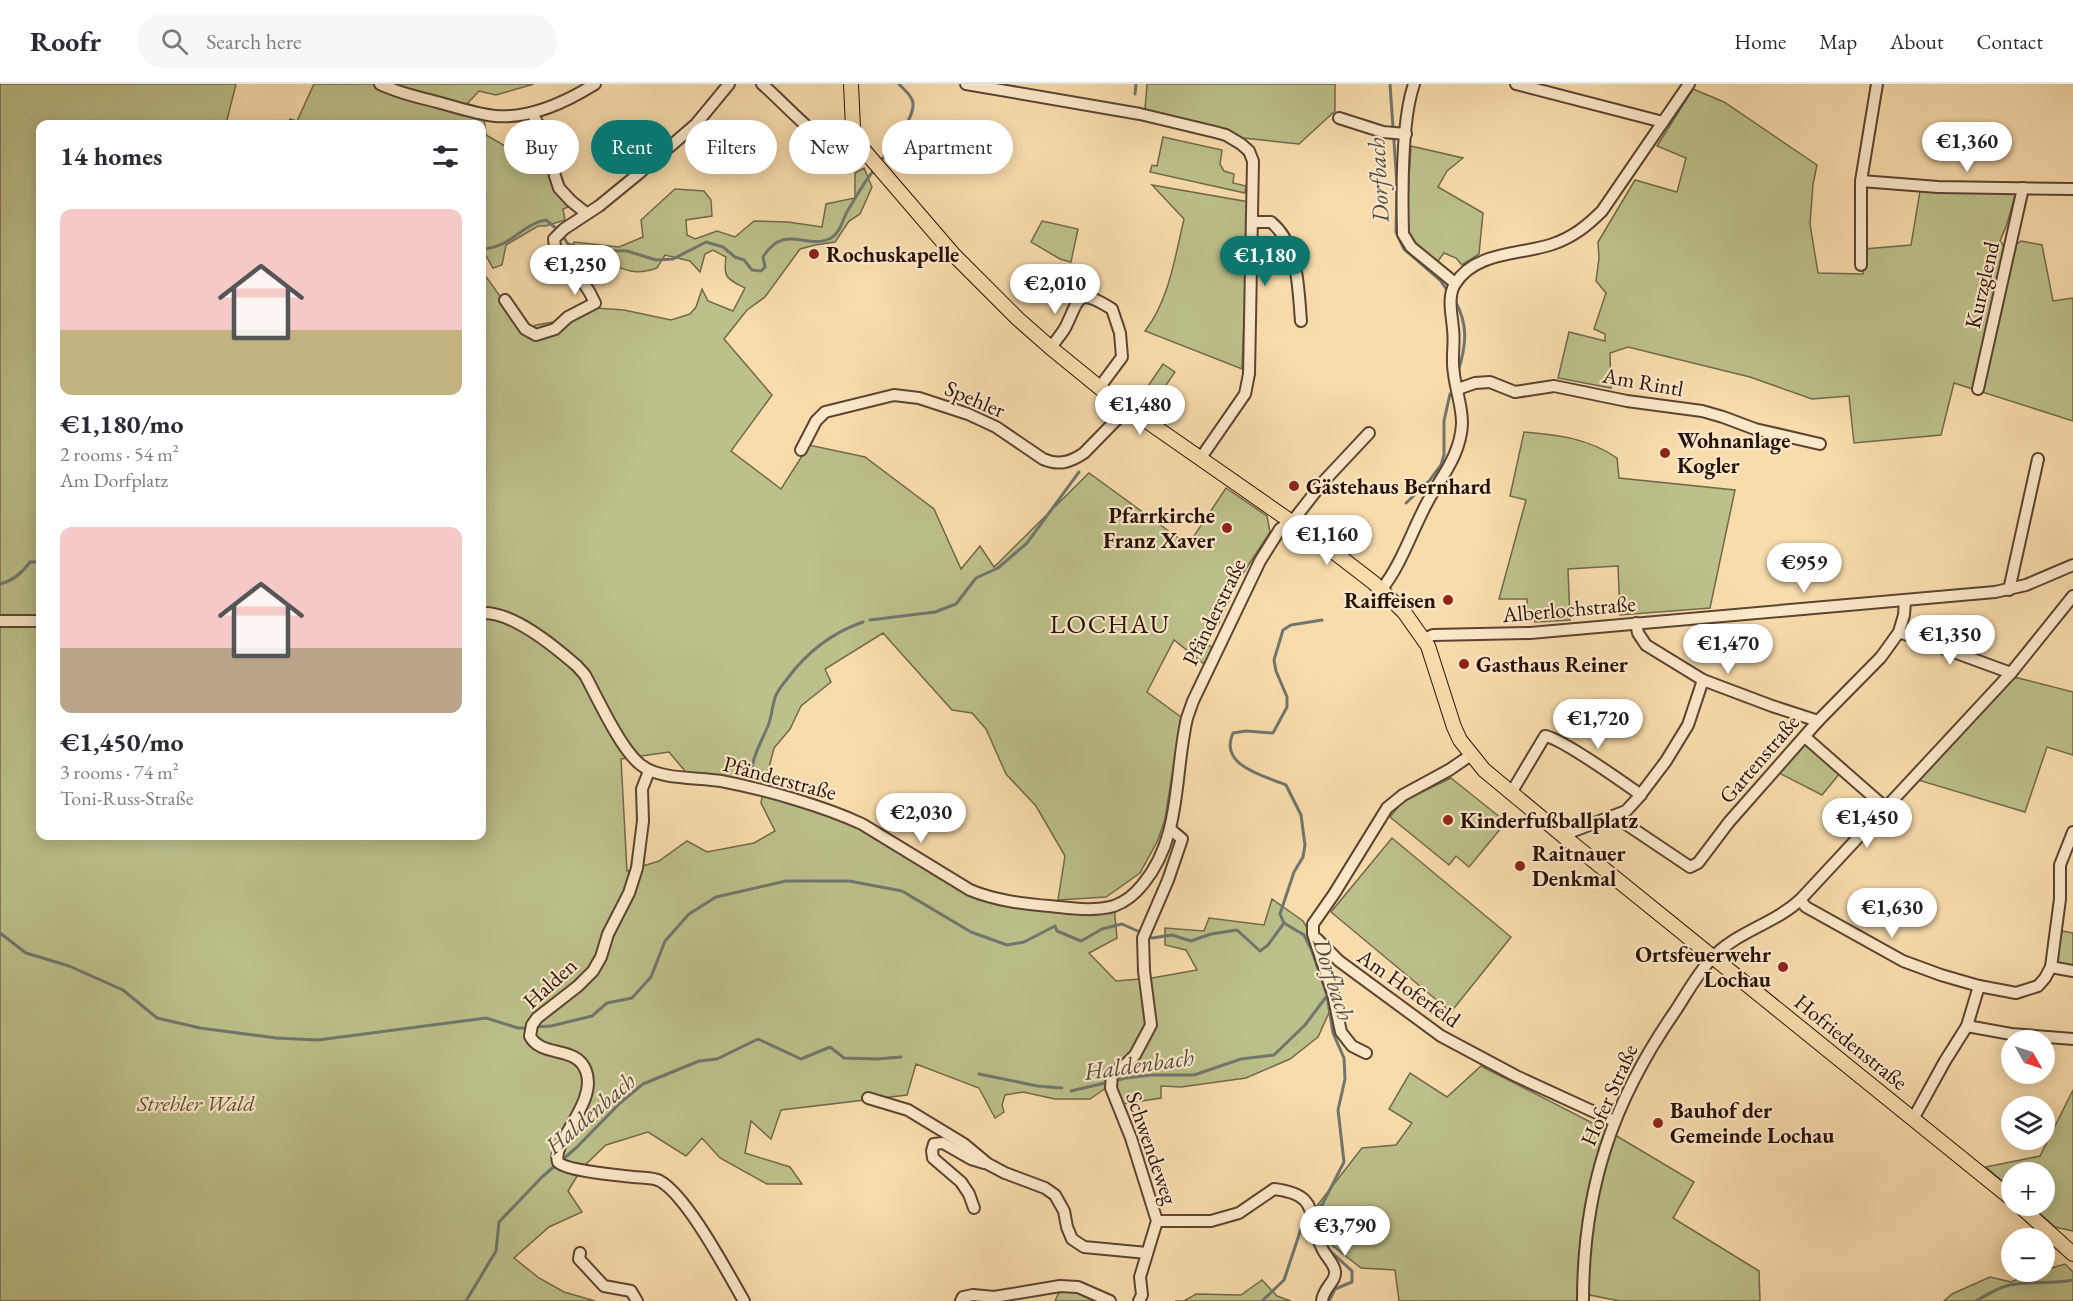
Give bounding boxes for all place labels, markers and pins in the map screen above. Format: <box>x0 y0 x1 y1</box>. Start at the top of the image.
pin: €1,360 <box>1918 122 2016 173</box>
pin: €1,180 <box>1216 236 1314 287</box>
place label: Rochuskapelle <box>826 240 959 269</box>
pin: €1,250 <box>526 245 624 296</box>
marker: Rochuskapelle <box>807 247 821 261</box>
pin: €2,010 <box>1006 264 1104 315</box>
pin: €1,480 <box>1091 385 1189 436</box>
place label: Wohnanlage Kogler <box>1677 426 1790 480</box>
marker: Wohnanlage Kogler <box>1658 446 1672 460</box>
place label: Gästehaus Bernhard <box>1306 472 1491 501</box>
marker: Gästehaus Bernhard <box>1287 479 1301 493</box>
place label: Pfarrkirche Franz Xaver <box>1103 501 1216 555</box>
pin: €1,160 <box>1278 515 1376 566</box>
marker: Pfarrkirche Franz Xaver <box>1220 521 1234 535</box>
pin: €959 <box>1768 543 1840 594</box>
place label: Raiffeisen <box>1344 586 1437 615</box>
marker: Raiffeisen <box>1441 593 1455 607</box>
pin: €1,350 <box>1901 615 1999 666</box>
pin: €1,470 <box>1679 624 1777 675</box>
place label: Gasthaus Reiner <box>1476 650 1629 679</box>
marker: Gasthaus Reiner <box>1457 657 1471 671</box>
pin: €1,720 <box>1549 699 1647 750</box>
pin: €2,030 <box>872 793 970 844</box>
pin: €1,450 <box>1818 798 1916 849</box>
place label: Kinderfußballplatz <box>1460 806 1639 835</box>
marker: Kinderfußballplatz <box>1441 813 1455 827</box>
place label: Raitnauer Denkmal <box>1532 839 1626 893</box>
marker: Raitnauer Denkmal <box>1513 859 1527 873</box>
pin: €1,630 <box>1843 888 1941 939</box>
place label: Ortsfeuerwehr Lochau <box>1635 940 1772 994</box>
marker: Ortsfeuerwehr Lochau <box>1776 960 1790 974</box>
place label: Bauhof der Gemeinde Lochau <box>1670 1096 1834 1150</box>
marker: Bauhof der Gemeinde Lochau <box>1651 1116 1665 1130</box>
pin: €3,790 <box>1296 1206 1394 1257</box>

